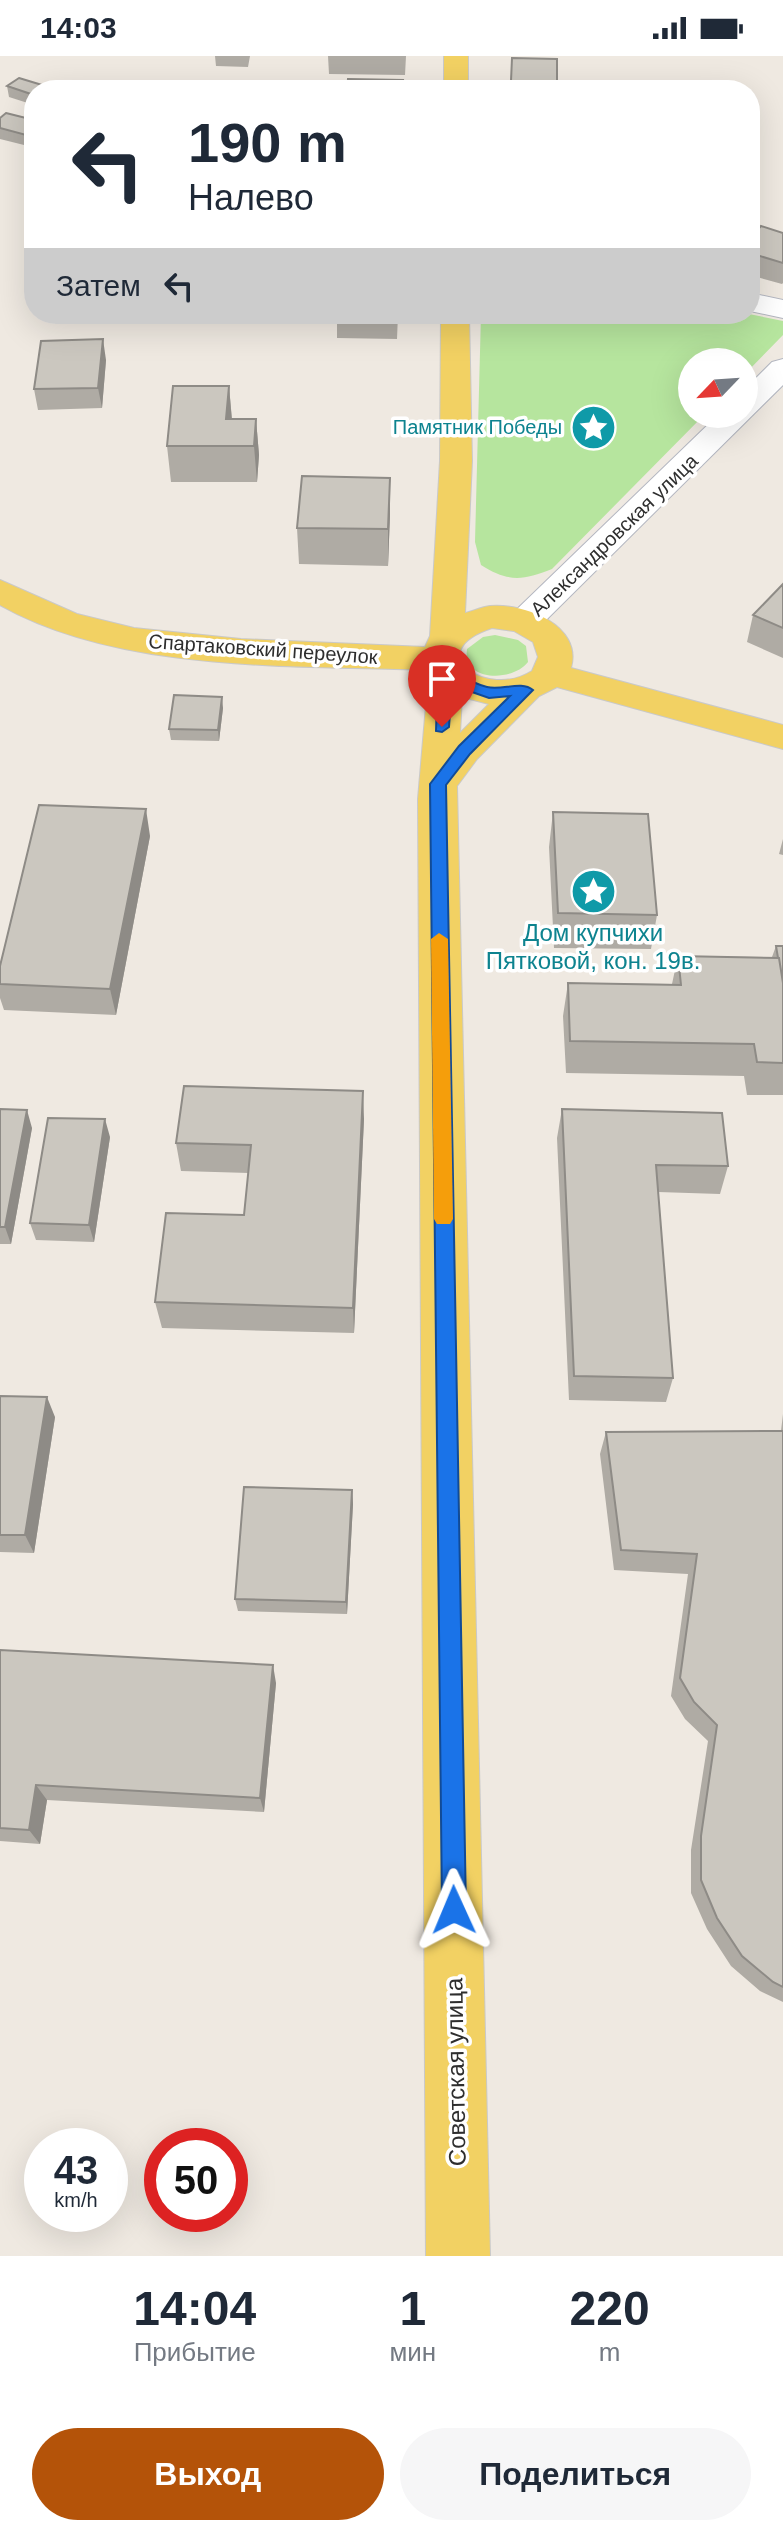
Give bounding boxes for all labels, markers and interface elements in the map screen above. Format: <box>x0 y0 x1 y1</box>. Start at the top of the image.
text: 14:03 <box>40 11 117 44</box>
text: 190 m <box>188 111 347 174</box>
icon: left <box>56 112 160 216</box>
text: Налево <box>188 177 314 218</box>
icon: left <box>157 264 201 308</box>
text: Затем <box>56 269 141 302</box>
north arrow <box>678 348 758 428</box>
map controls <box>678 348 758 428</box>
place icon: Памятник Победы <box>569 403 617 451</box>
place label: Памятник Победы <box>393 416 562 438</box>
street label: Александровская улица <box>526 449 703 620</box>
street label: Спартаковский переулок <box>148 630 379 668</box>
pin <box>408 645 476 727</box>
icon: arrive <box>420 657 464 701</box>
place icon: Дом купчихи Пятковой, кон. 19в. <box>569 867 617 915</box>
place label: Дом купчихи Пятковой, кон. 19в. <box>486 919 700 974</box>
position arrow <box>412 1868 496 1952</box>
street label: Советская улица <box>440 1977 471 2166</box>
speed limit sign: 50 <box>144 2128 248 2232</box>
text: 43 <box>54 2148 98 2192</box>
text: km/h <box>54 2189 98 2211</box>
text: 14:04 <box>133 2282 256 2335</box>
text: 1 <box>399 2282 426 2335</box>
text: 220 <box>570 2282 650 2335</box>
text: Прибытие <box>134 2337 256 2367</box>
text: мин <box>389 2337 436 2367</box>
text: m <box>599 2337 620 2367</box>
button: Выход <box>32 2428 384 2520</box>
button: Поделиться <box>400 2428 751 2520</box>

